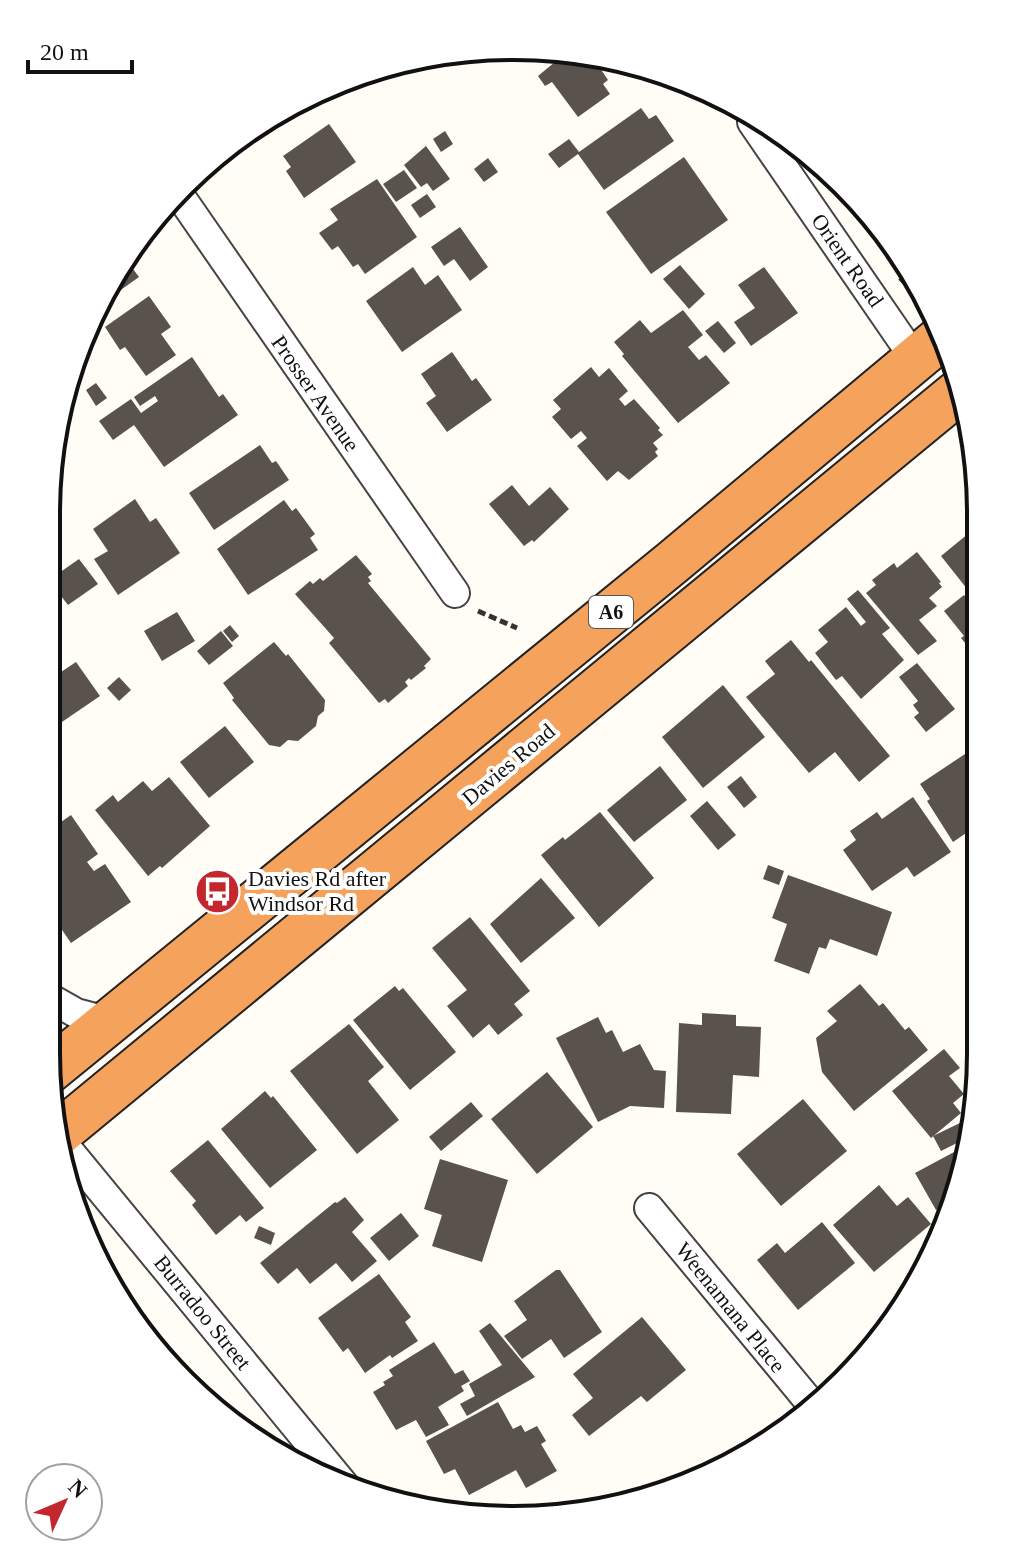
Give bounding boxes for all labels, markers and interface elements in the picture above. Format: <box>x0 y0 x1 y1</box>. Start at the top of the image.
scale bar <box>28 24 132 74</box>
text: 20 m <box>40 39 89 65</box>
street label: Orient Road <box>806 209 889 312</box>
street label: Prosser Avenue <box>266 330 365 456</box>
road number: A6 <box>589 596 633 628</box>
street label: Davies Road <box>457 718 560 810</box>
place label: Davies Rd after Windsor Rd <box>248 866 387 916</box>
bus stop icon: Davies Rd after Windsor Rd <box>193 867 241 915</box>
street label: Weenamana Place <box>671 1237 791 1377</box>
street label: Burradoo Street <box>149 1250 256 1375</box>
north arrow <box>24 1462 104 1542</box>
text: N <box>64 1474 93 1503</box>

